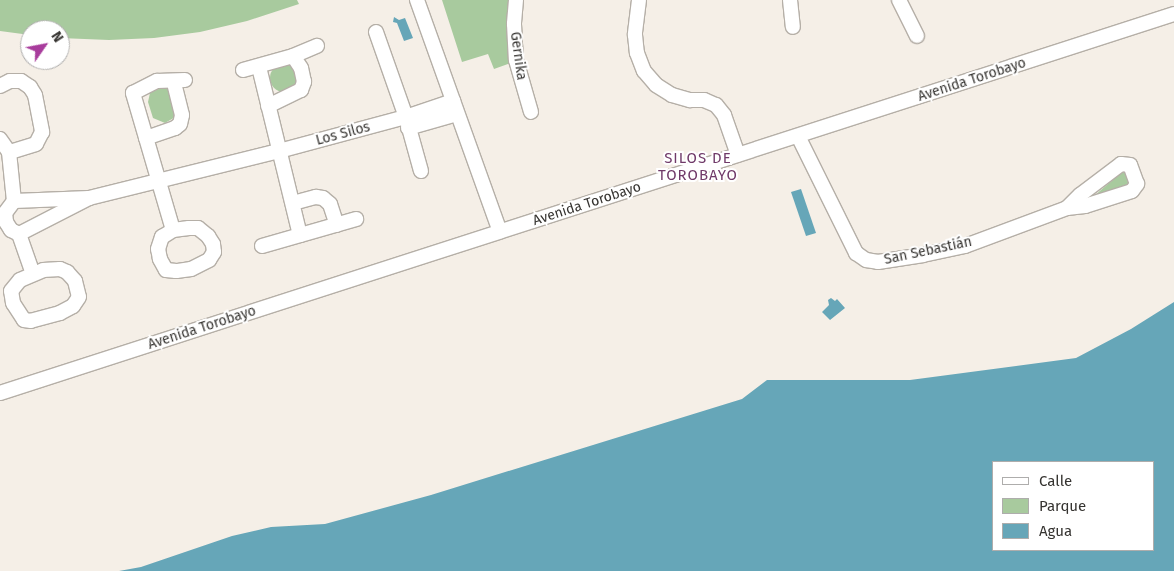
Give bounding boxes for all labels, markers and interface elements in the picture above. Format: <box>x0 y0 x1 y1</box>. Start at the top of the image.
north arrow <box>20 20 70 70</box>
text: N <box>47 29 67 46</box>
street label: Gernika <box>506 31 530 81</box>
street label: Avenida Torobayo <box>916 55 1028 105</box>
street label: Los Silos <box>314 119 372 149</box>
district label: SILOS DE TOROBAYO <box>657 149 739 184</box>
street label: Avenida Torobayo <box>531 179 643 229</box>
street label: San Sebastián <box>883 233 973 269</box>
street label: Avenida Torobayo <box>146 303 258 353</box>
legend <box>992 461 1154 551</box>
text: Calle <box>1039 472 1072 490</box>
text: Parque <box>1039 497 1086 515</box>
text: Agua <box>1039 522 1072 540</box>

